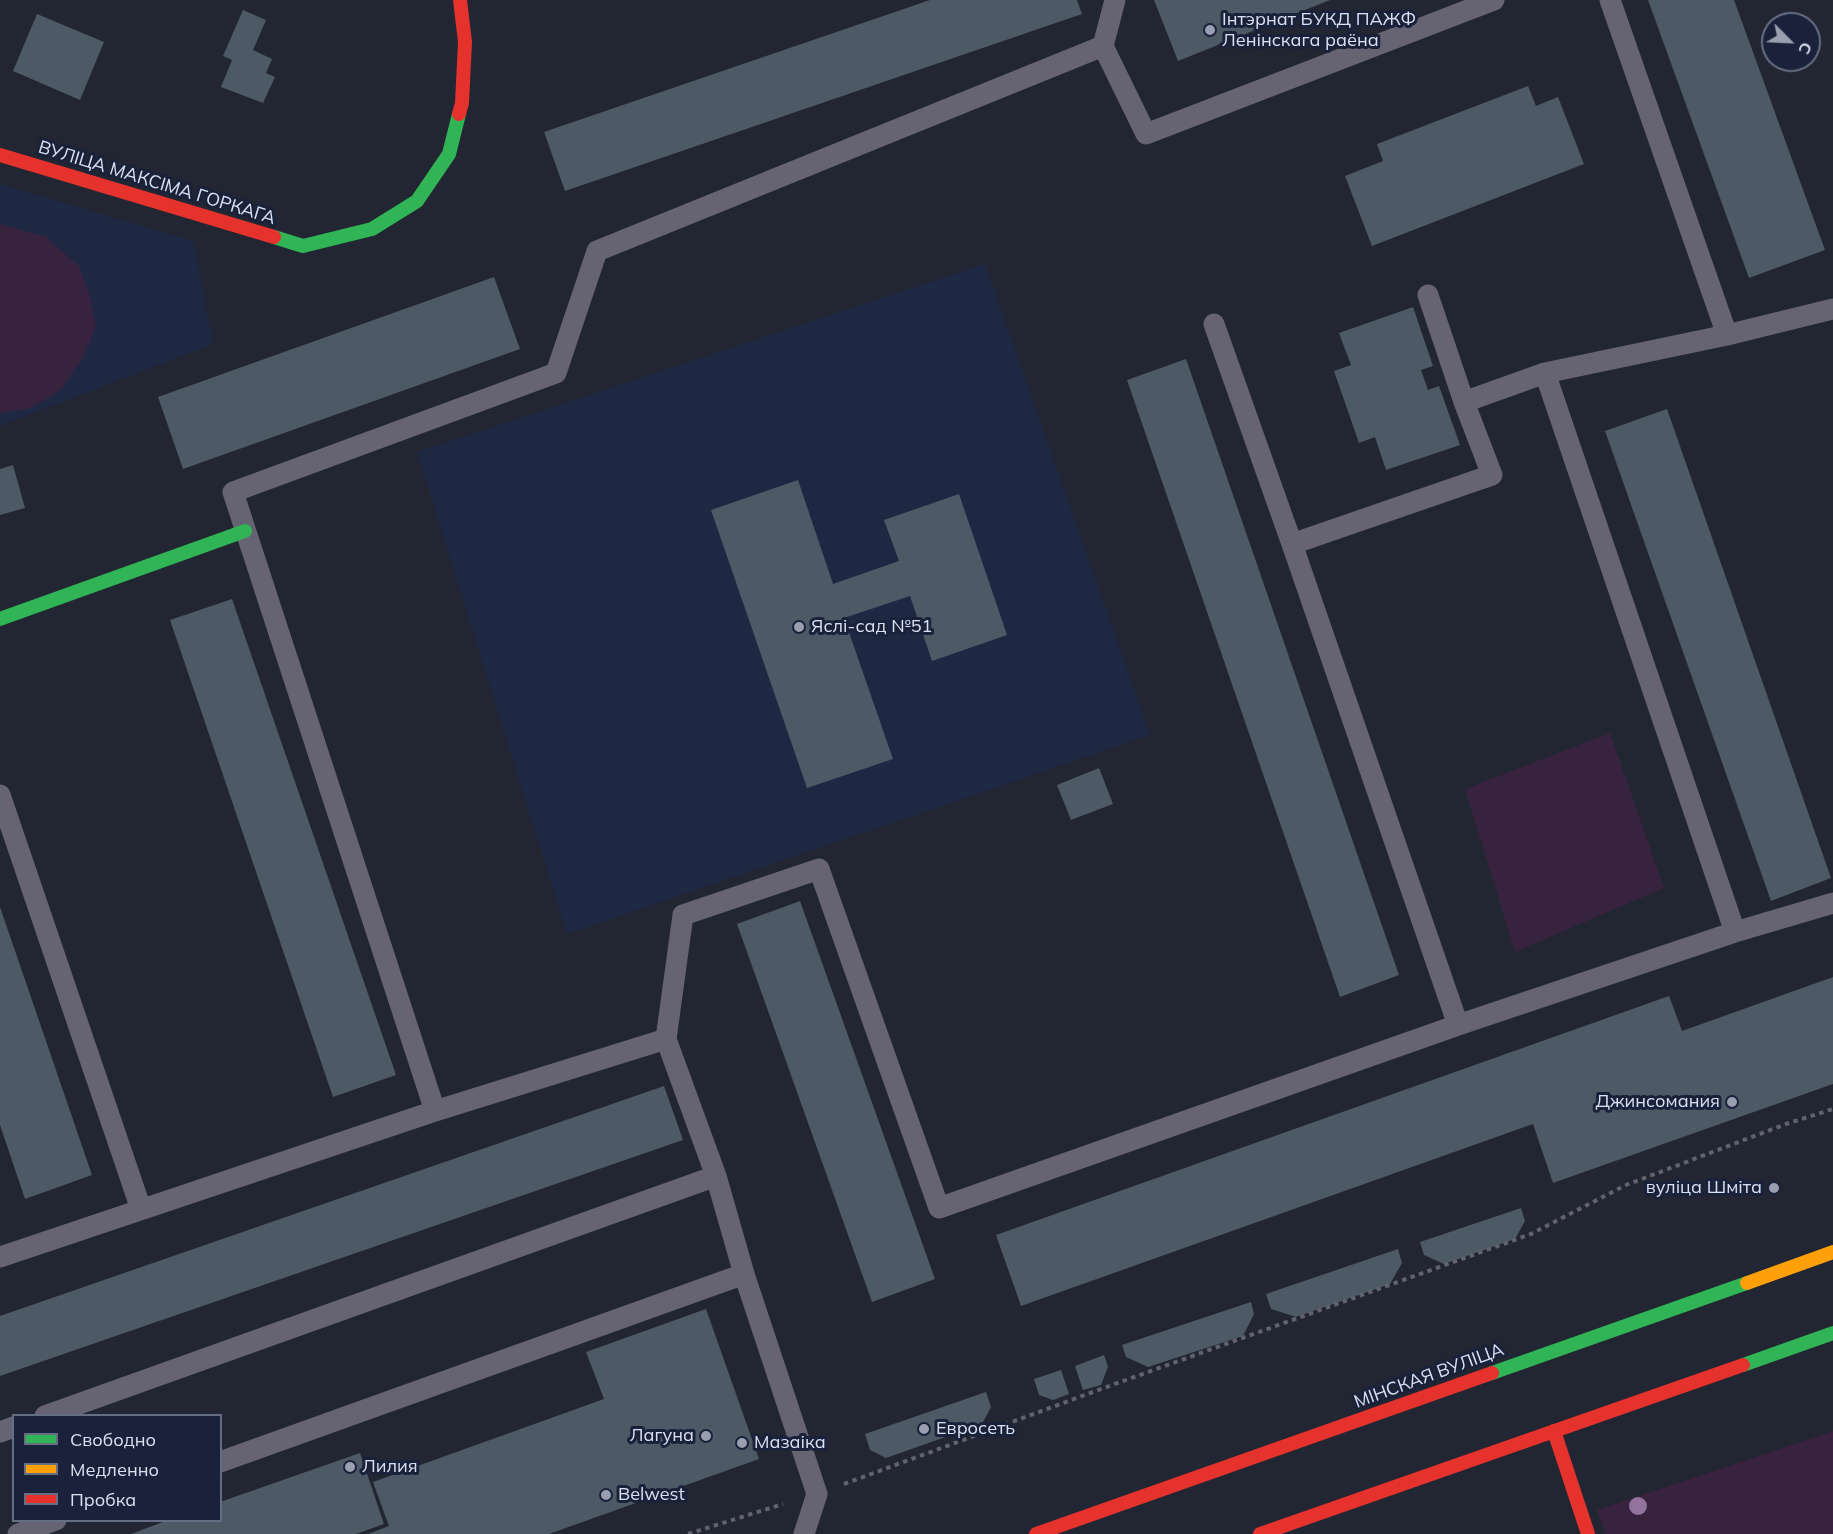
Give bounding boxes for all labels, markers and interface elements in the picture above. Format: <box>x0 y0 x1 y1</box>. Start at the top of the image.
place label: Інтэрнат БУКД ПАЖФ Ленінскага раёна <box>1222 9 1416 52</box>
north arrow <box>1761 12 1821 72</box>
marker: Інтэрнат БУКД ПАЖФ Ленінскага раёна <box>1203 23 1217 37</box>
text: С <box>1794 39 1817 58</box>
street label: ВУЛІЦА МАКСІМА ГОРКАГА <box>36 137 278 229</box>
place label: Яслі-сад №51 <box>811 616 932 638</box>
marker: Яслі-сад №51 <box>792 620 806 634</box>
place label: Джинсомания <box>1596 1091 1720 1113</box>
marker: Джинсомания <box>1725 1095 1739 1109</box>
place label: вуліца Шміта <box>1646 1177 1762 1199</box>
marker: вуліца Шміта <box>1767 1181 1781 1195</box>
street label: МІНСКАЯ ВУЛІЦА <box>1351 1339 1507 1413</box>
legend <box>12 1414 222 1522</box>
place label: Евросеть <box>936 1418 1015 1440</box>
marker: Евросеть <box>917 1422 931 1436</box>
place label: Лагуна <box>630 1425 694 1447</box>
text: Свободно <box>70 1428 156 1451</box>
marker: Лагуна <box>699 1429 713 1443</box>
place label: Мазаіка <box>754 1432 826 1454</box>
marker: Мазаіка <box>735 1436 749 1450</box>
place label: Лилия <box>362 1456 418 1478</box>
text: Медленно <box>70 1458 159 1481</box>
marker: Лилия <box>343 1460 357 1474</box>
place label: Belwest <box>618 1484 685 1506</box>
text: Пробка <box>70 1488 136 1511</box>
marker: Belwest <box>599 1488 613 1502</box>

